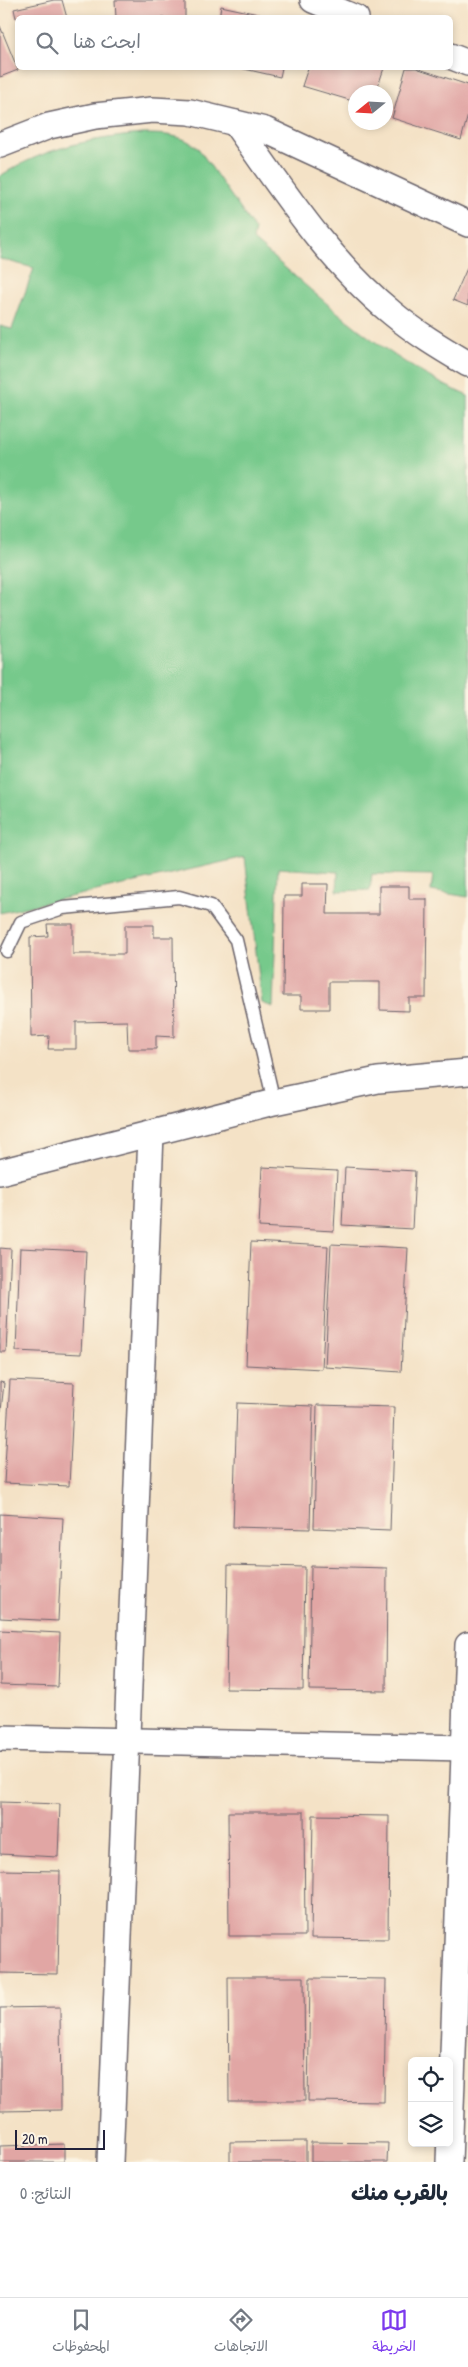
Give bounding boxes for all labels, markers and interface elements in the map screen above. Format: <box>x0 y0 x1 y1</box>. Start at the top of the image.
search box <box>15 15 453 70</box>
text: ابحث هنا <box>73 28 141 54</box>
icon: search <box>33 29 61 57</box>
north arrow <box>348 85 393 130</box>
map controls <box>408 2057 453 2147</box>
button: locate <box>408 2057 453 2102</box>
button: layers <box>408 2102 453 2147</box>
scale bar <box>15 2127 105 2150</box>
text: 20 m <box>22 2129 48 2148</box>
text: بالقرب منك <box>351 2178 448 2207</box>
text: النتائج: 0 <box>20 2182 71 2204</box>
tab: المحفوظات <box>52 2306 110 2359</box>
tab: الاتجاهات <box>214 2306 268 2359</box>
tab: الخريطة <box>372 2306 416 2359</box>

